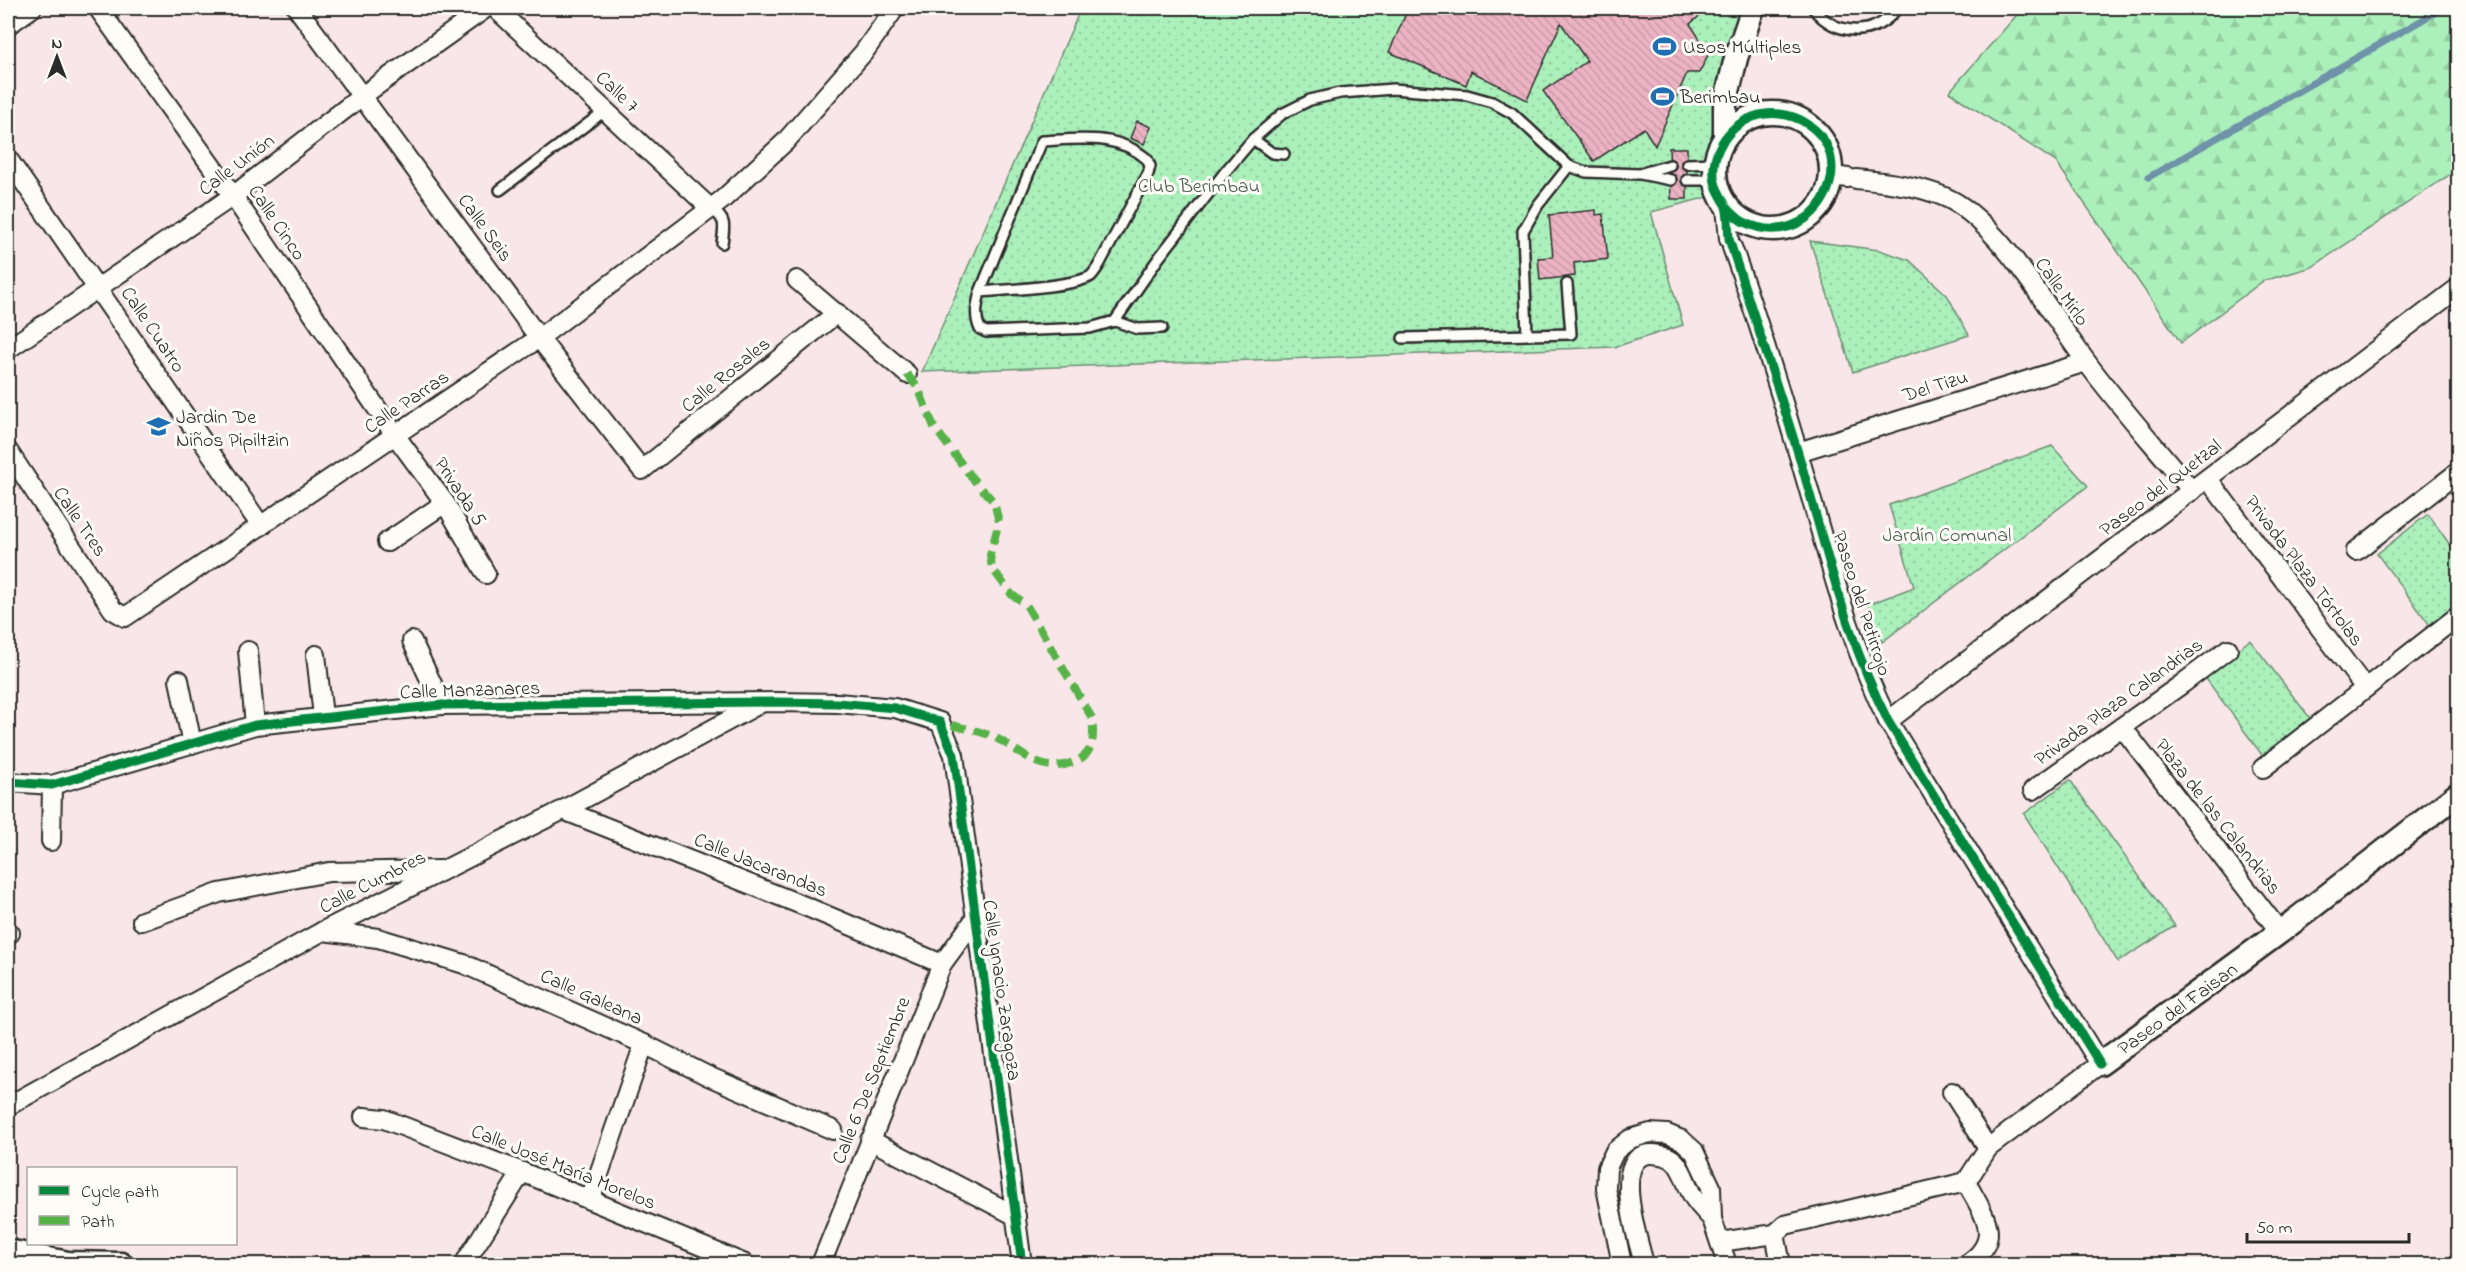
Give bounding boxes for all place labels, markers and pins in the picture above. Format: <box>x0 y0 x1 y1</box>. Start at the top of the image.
sports icon: Usos Múltiples <box>1652 33 1678 59</box>
place label: Usos Múltiples <box>1683 34 1801 63</box>
sports icon: Berimbau <box>1649 83 1675 109</box>
place label: Berimbau <box>1679 84 1760 113</box>
place label: Jardin De Niños Pipiltzin <box>176 404 289 456</box>
school or university icon: Jardin De Niños Pipiltzin <box>145 414 171 440</box>

